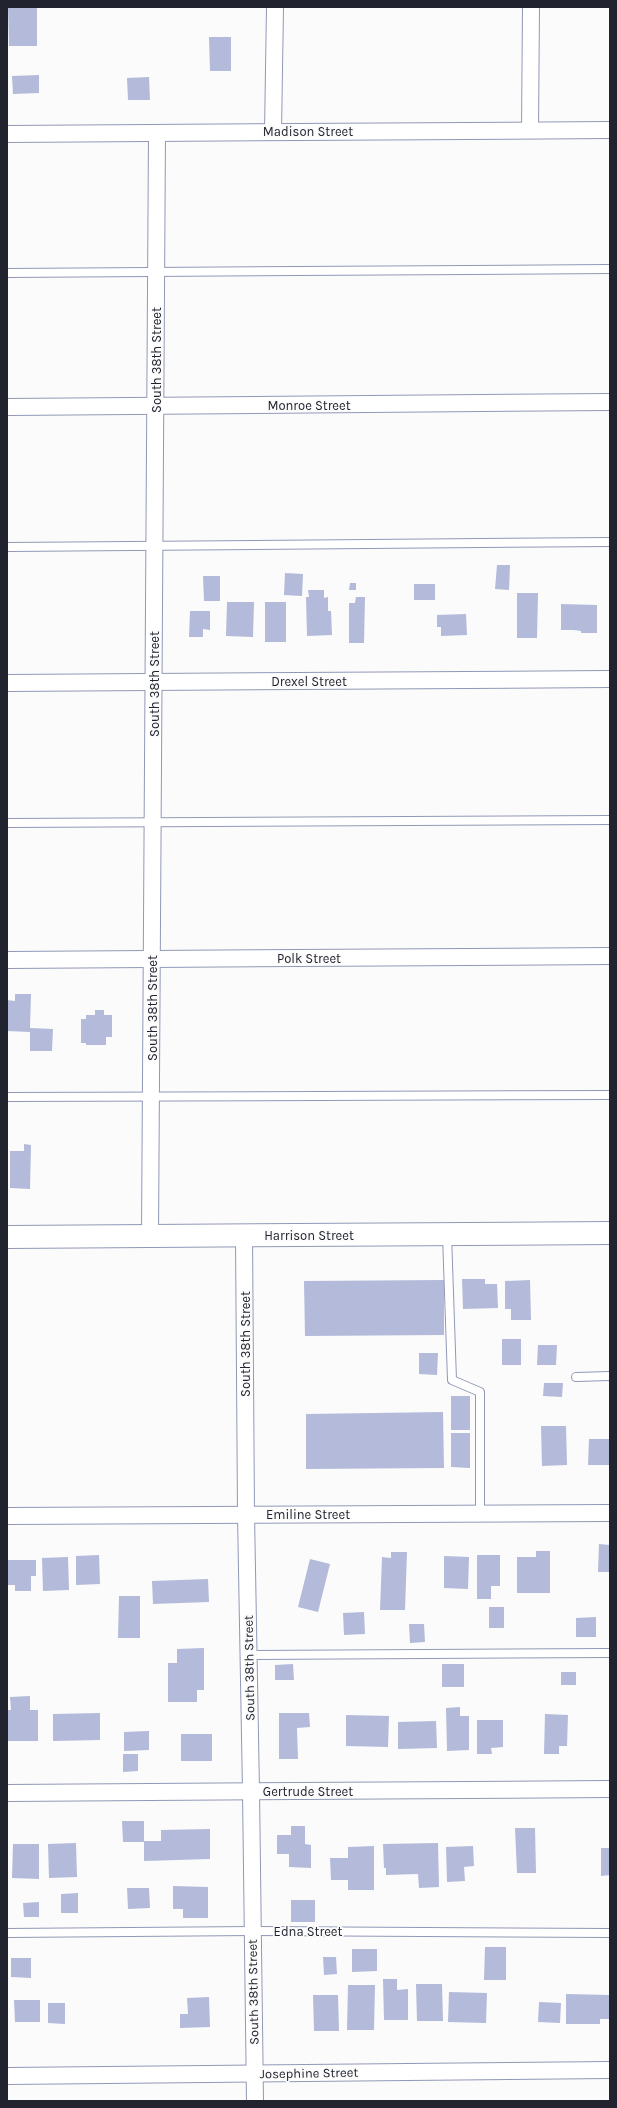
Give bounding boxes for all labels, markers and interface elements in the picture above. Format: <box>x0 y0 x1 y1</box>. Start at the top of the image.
street label: Madison Street <box>263 124 353 139</box>
street label: South 38th Street <box>149 307 164 413</box>
street label: Monroe Street <box>267 398 351 413</box>
street label: South 38th Street <box>147 631 162 737</box>
street label: Drexel Street <box>271 674 347 689</box>
street label: Polk Street <box>277 951 341 966</box>
street label: South 38th Street <box>145 955 160 1061</box>
street label: Harrison Street <box>264 1228 354 1243</box>
street label: South 38th Street <box>238 1291 253 1397</box>
street label: Emiline Street <box>266 1507 350 1522</box>
street label: South 38th Street <box>241 1615 257 1721</box>
street label: Gertrude Street <box>263 1784 353 1799</box>
street label: Edna Street <box>274 1924 342 1939</box>
street label: South 38th Street <box>245 1939 261 2045</box>
street label: Josephine Street <box>260 2065 358 2081</box>

